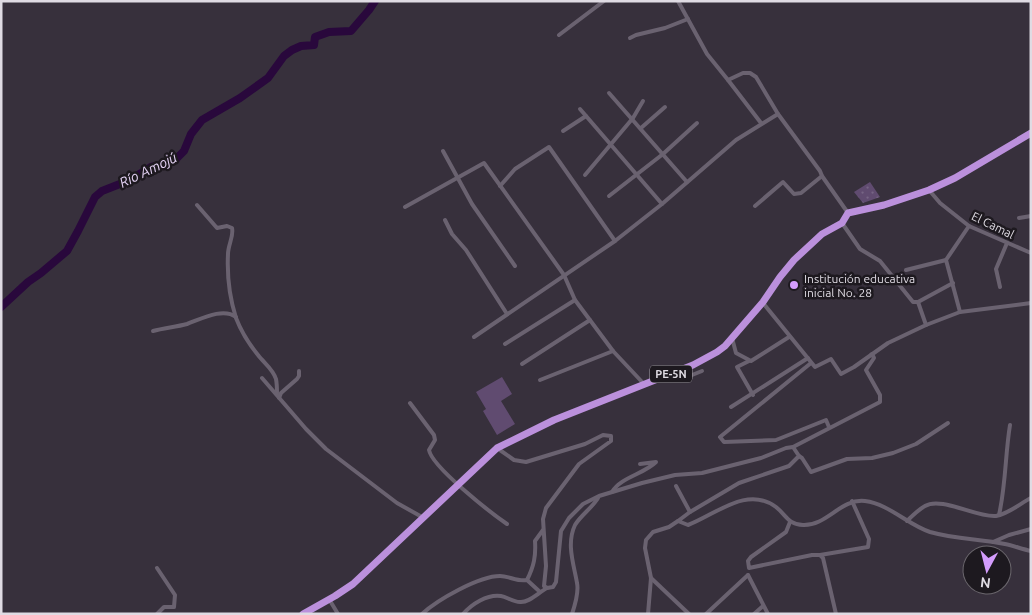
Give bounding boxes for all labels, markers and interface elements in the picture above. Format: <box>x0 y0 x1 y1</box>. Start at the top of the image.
water label: Río Amojú <box>117 149 180 191</box>
street label: El Camal <box>970 209 1016 241</box>
place label: Institución educativa inicial No. 28 <box>804 272 915 299</box>
marker: Institución educativa inicial No. 28 <box>788 279 800 291</box>
road number: PE-5N <box>650 366 692 382</box>
north arrow <box>962 545 1012 595</box>
text: N <box>979 574 992 591</box>

